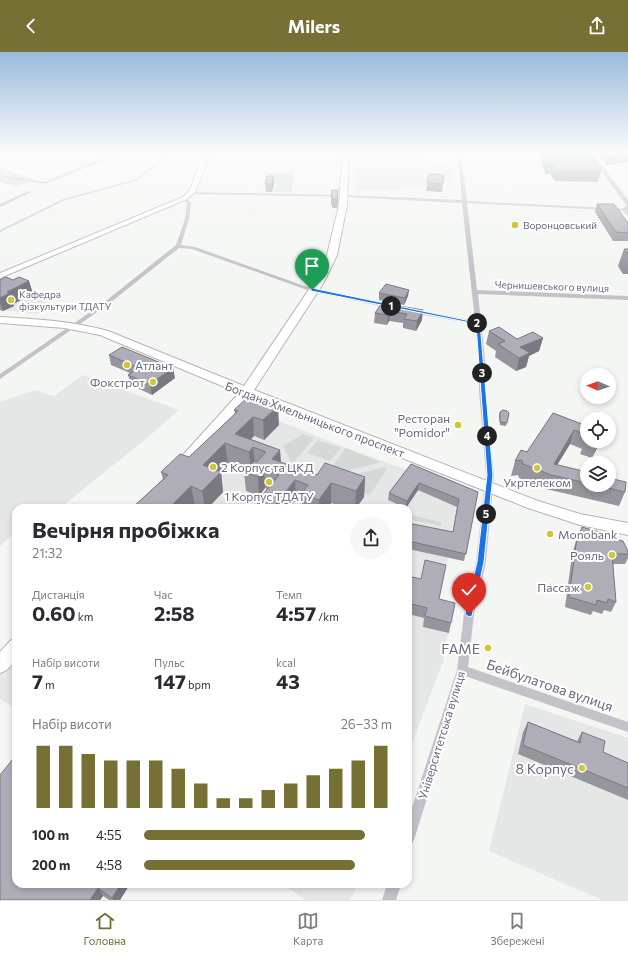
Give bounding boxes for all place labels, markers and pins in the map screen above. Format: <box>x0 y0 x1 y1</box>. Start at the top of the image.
place label: Воронцовський <box>523 219 597 231</box>
marker: Воронцовський <box>510 220 520 230</box>
pin <box>295 249 329 290</box>
place label: Кафедра фізкультури ТДАТУ <box>19 288 112 312</box>
marker: Кафедра фізкультури ТДАТУ <box>6 295 16 305</box>
pin: 1 <box>381 296 401 316</box>
pin: 2 <box>467 313 487 333</box>
place label: Атлант <box>135 358 174 372</box>
marker: Атлант <box>122 360 132 370</box>
pin: 3 <box>472 363 492 383</box>
place label: Фокстрот <box>90 375 145 389</box>
marker: Фокстрот <box>148 377 158 387</box>
place label: Ресторан "Pomidor" <box>394 411 450 439</box>
marker: Ресторан "Pomidor" <box>453 420 463 430</box>
pin: 4 <box>477 426 497 446</box>
place label: 2 Корпус та ЦКД <box>221 460 314 474</box>
marker: 2 Корпус та ЦКД <box>208 462 218 472</box>
marker: Укртелеком <box>532 463 542 473</box>
place label: Укртелеком <box>503 475 571 489</box>
marker: 1 Корпус ТДАТУ <box>264 477 274 487</box>
place label: 1 Корпус ТДАТУ <box>224 489 314 503</box>
pin: 5 <box>476 504 496 524</box>
place label: Monobank <box>558 527 618 541</box>
marker: Monobank <box>545 529 555 539</box>
place label: Рояль <box>570 548 604 562</box>
marker: Рояль <box>607 550 617 560</box>
pin <box>452 573 486 614</box>
place label: Пассаж <box>537 580 580 594</box>
marker: Пассаж <box>583 582 593 592</box>
place label: FAME <box>441 640 480 657</box>
marker: FAME <box>483 643 493 653</box>
place label: 8 Корпус <box>515 760 574 777</box>
marker: 8 Корпус <box>577 763 587 773</box>

